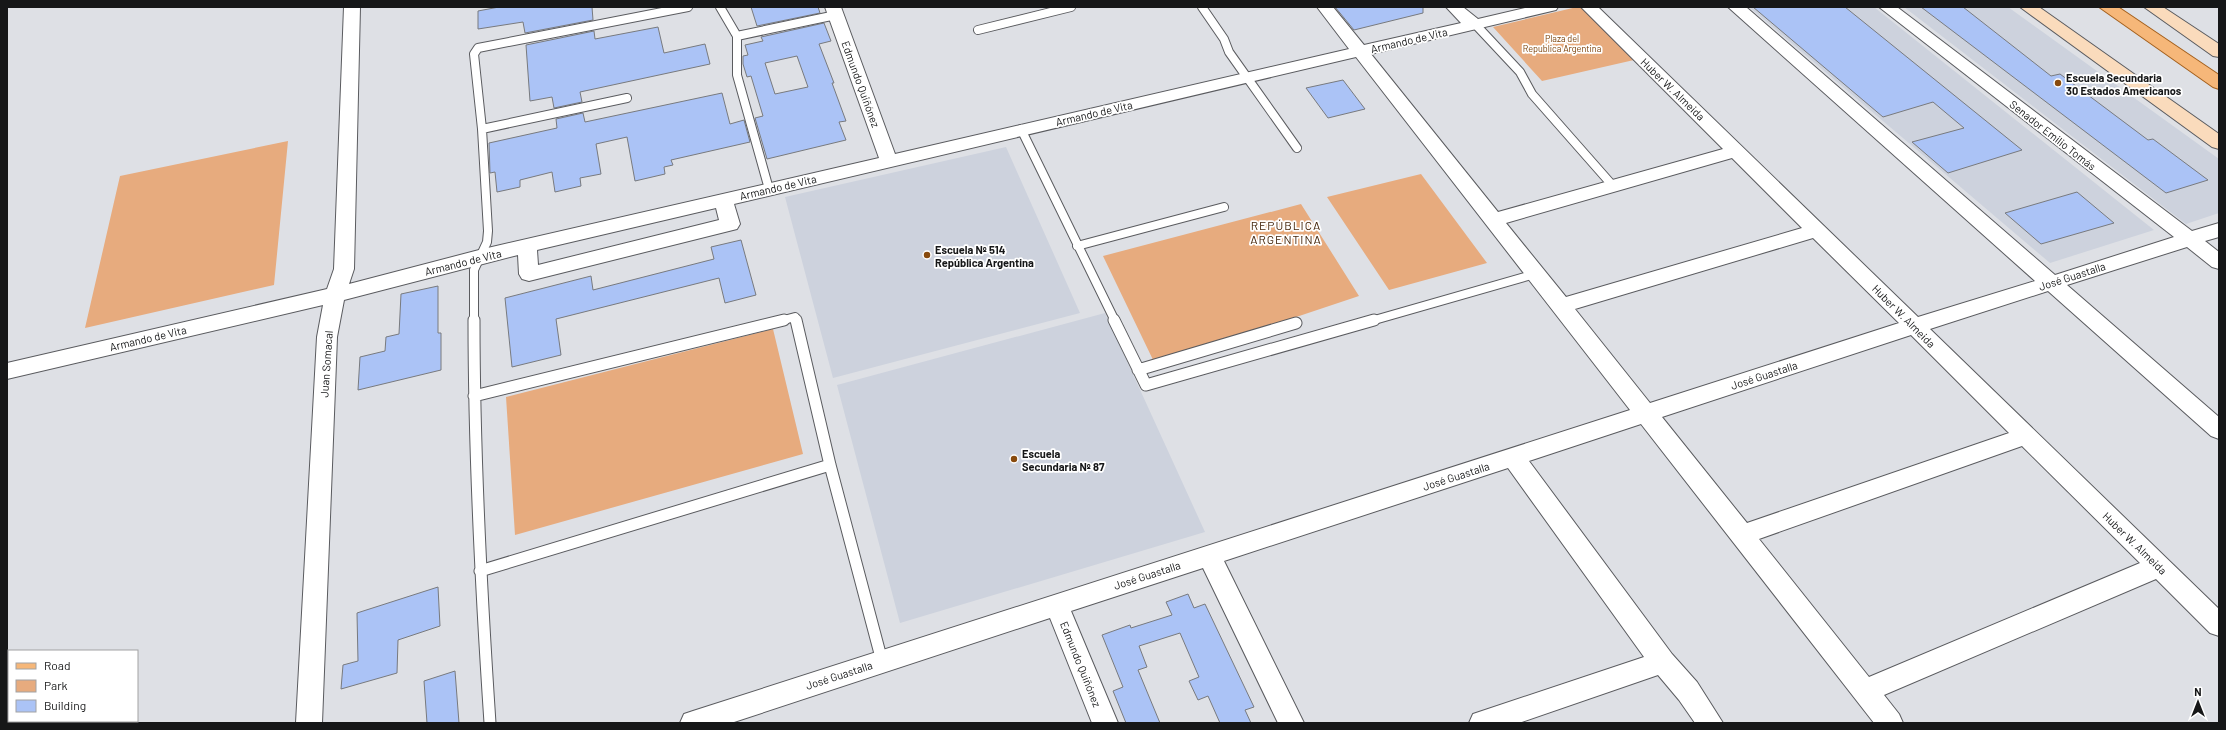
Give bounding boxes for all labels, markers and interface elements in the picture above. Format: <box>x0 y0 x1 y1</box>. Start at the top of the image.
street label: Armando de Vita <box>1369 25 1449 55</box>
park label: Plaza del Republica Argentina <box>1523 33 1601 54</box>
street label: Edmundo Quiñónez <box>839 39 883 129</box>
street label: Huber W. Almeida <box>1638 55 1708 123</box>
place label: Escuela Secundaria 30 Estados Americanos <box>2066 71 2182 97</box>
marker: Escuela Secundaria 30 Estados Americanos <box>2053 78 2063 88</box>
street label: Senador Emilio Tomás <box>2007 97 2099 173</box>
street label: Armando de Vita <box>1054 98 1134 128</box>
street label: Armando de Vita <box>738 172 818 202</box>
district label: REPÚBLICA ARGENTINA <box>1250 218 1322 246</box>
place label: Escuela Nº 514 República Argentina <box>935 243 1034 269</box>
street label: Armando de Vita <box>423 246 503 278</box>
marker: Escuela Nº 514 República Argentina <box>922 250 932 260</box>
street label: José Guastalla <box>2037 259 2107 293</box>
street label: Huber W. Almeida <box>1870 282 1938 350</box>
street label: Armando de Vita <box>108 323 188 353</box>
street label: Juan Somacal <box>317 330 335 398</box>
street label: José Guastalla <box>1729 358 1799 392</box>
place label: Escuela Secundaria Nº 87 <box>1022 447 1105 473</box>
marker: Escuela Secundaria Nº 87 <box>1009 454 1019 464</box>
street label: José Guastalla <box>1421 459 1491 493</box>
street label: Huber W. Almeida <box>2100 509 2170 577</box>
street label: José Guastalla <box>1112 558 1182 592</box>
street label: Edmundo Quiñónez <box>1058 619 1104 709</box>
legend <box>8 650 138 722</box>
text: Road <box>44 658 71 672</box>
street label: José Guastalla <box>804 658 874 692</box>
text: Park <box>44 678 68 692</box>
north arrow <box>2178 682 2218 722</box>
text: N <box>2194 685 2202 698</box>
text: Building <box>44 698 86 712</box>

